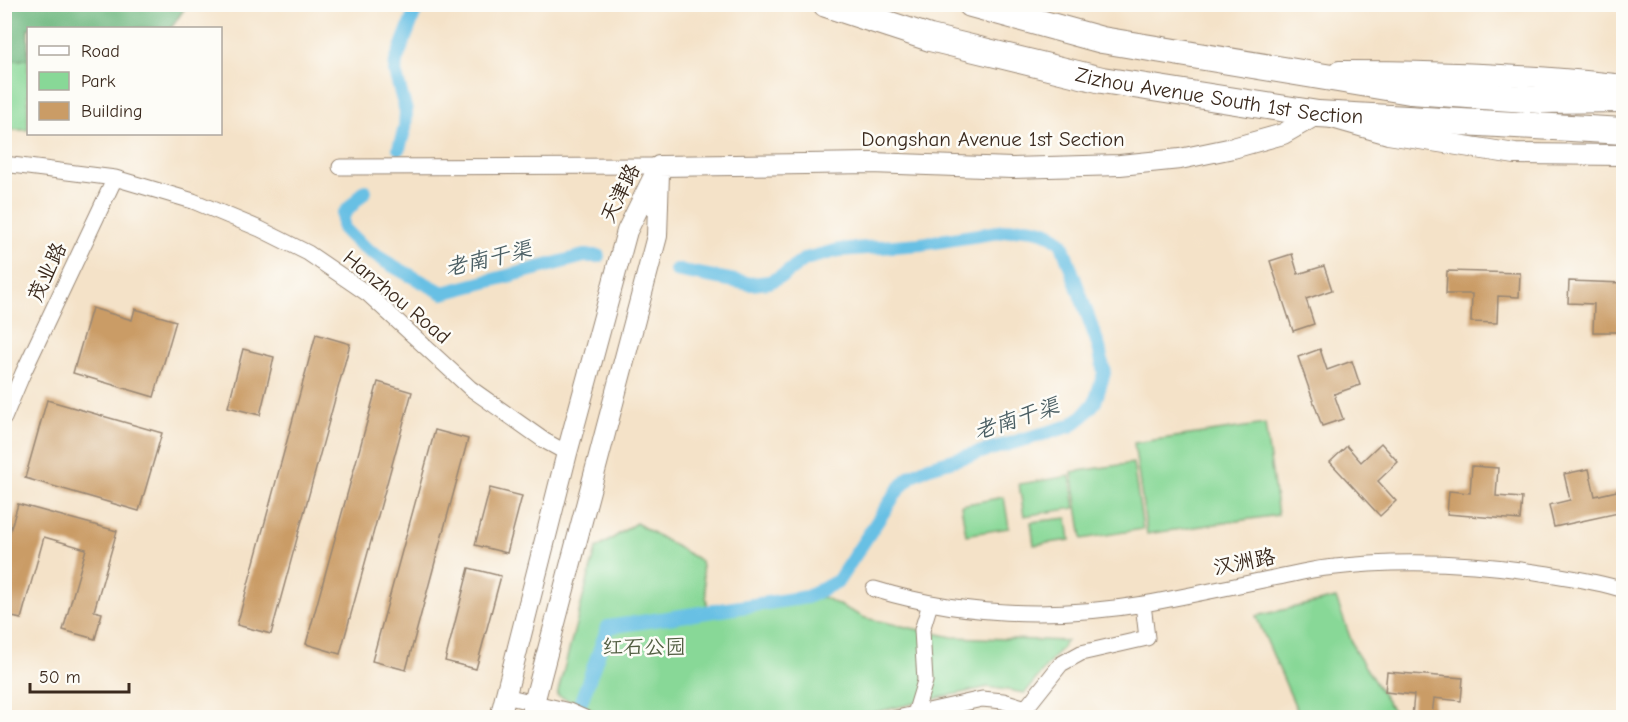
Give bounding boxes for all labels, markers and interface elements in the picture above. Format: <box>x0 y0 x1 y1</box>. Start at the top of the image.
legend <box>27 27 222 135</box>
text: Road <box>81 41 120 62</box>
street label: Zizhou Avenue South 1st Section <box>1073 62 1364 128</box>
text: Park <box>81 71 116 92</box>
text: Building <box>81 101 143 122</box>
street label: Dongshan Avenue 1st Section <box>861 127 1125 151</box>
street label: 天津路 <box>595 159 645 227</box>
water label: 老南干渠 <box>442 236 536 282</box>
street label: 茂业路 <box>23 238 71 306</box>
street label: Hanzhou Road <box>339 245 455 349</box>
water label: 老南干渠 <box>970 392 1064 445</box>
street label: 汉洲路 <box>1211 544 1277 580</box>
park label: 红石公园 <box>602 635 686 659</box>
scale bar <box>30 656 129 694</box>
text: 50 m <box>39 667 81 688</box>

